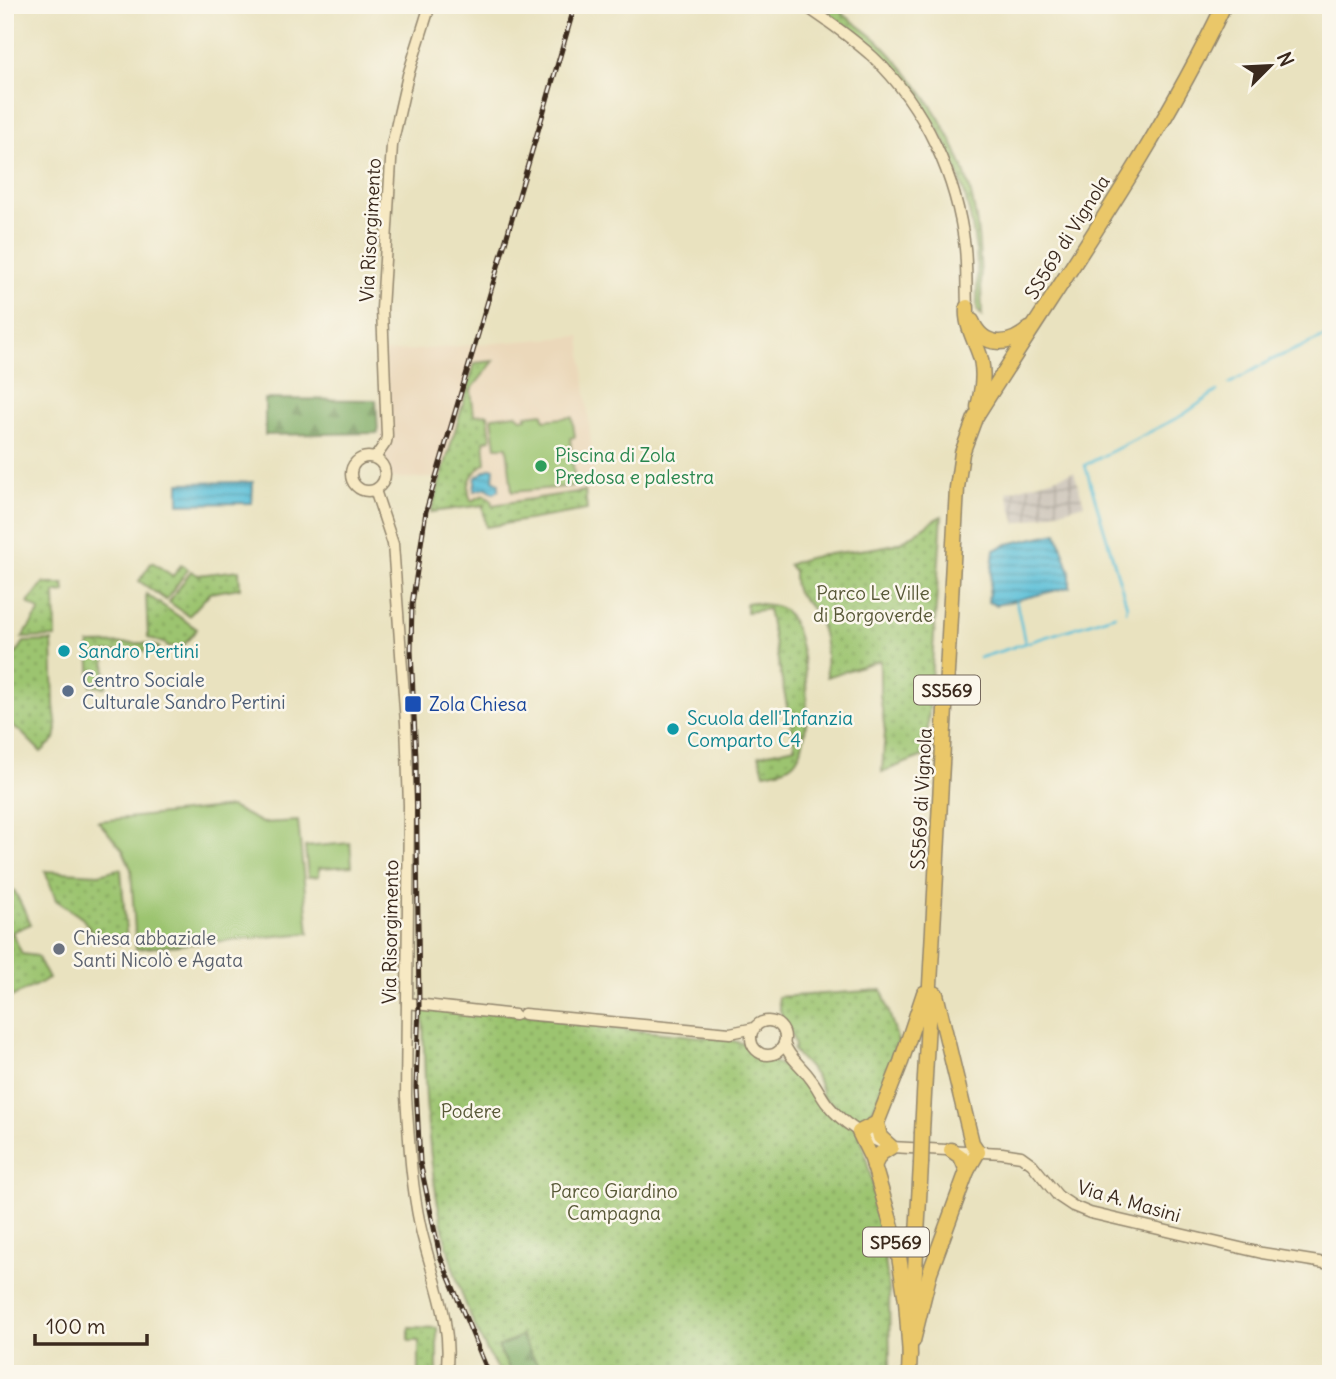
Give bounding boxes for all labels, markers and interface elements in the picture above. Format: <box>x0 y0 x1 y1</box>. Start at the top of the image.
north arrow <box>1234 32 1304 102</box>
text: N <box>1272 48 1299 70</box>
street label: Via Risorgimento <box>354 157 386 303</box>
street label: SS569 di Vignola <box>1019 170 1115 304</box>
place label: Piscina di Zola Predosa e palestra <box>555 443 714 489</box>
marker: Piscina di Zola Predosa e palestra <box>533 458 549 474</box>
park label: Parco Le Ville di Borgoverde <box>813 581 933 627</box>
place label: Sandro Pertini <box>78 639 199 663</box>
marker: Sandro Pertini <box>56 643 72 659</box>
place label: Centro Sociale Culturale Sandro Pertini <box>82 668 285 714</box>
road number: SS569 <box>914 676 980 704</box>
marker: Centro Sociale Culturale Sandro Pertini <box>60 683 76 699</box>
place label: Zola Chiesa <box>429 692 527 716</box>
marker: Zola Chiesa <box>403 694 423 714</box>
place label: Scuola dell'Infanzia Comparto C4 <box>687 706 853 752</box>
marker: Scuola dell'Infanzia Comparto C4 <box>665 721 681 737</box>
street label: SS569 di Vignola <box>905 727 937 870</box>
street label: Via Risorgimento <box>377 860 403 1004</box>
place label: Chiesa abbaziale Santi Nicolò e Agata <box>73 926 243 972</box>
marker: Chiesa abbaziale Santi Nicolò e Agata <box>51 941 67 957</box>
park label: Podere <box>441 1099 501 1123</box>
street label: Via A. Masini <box>1075 1175 1183 1227</box>
park label: Parco Giardino Campagna <box>550 1179 678 1225</box>
road number: SP569 <box>863 1227 929 1256</box>
scale bar <box>35 1302 147 1346</box>
text: 100 m <box>46 1313 105 1340</box>

